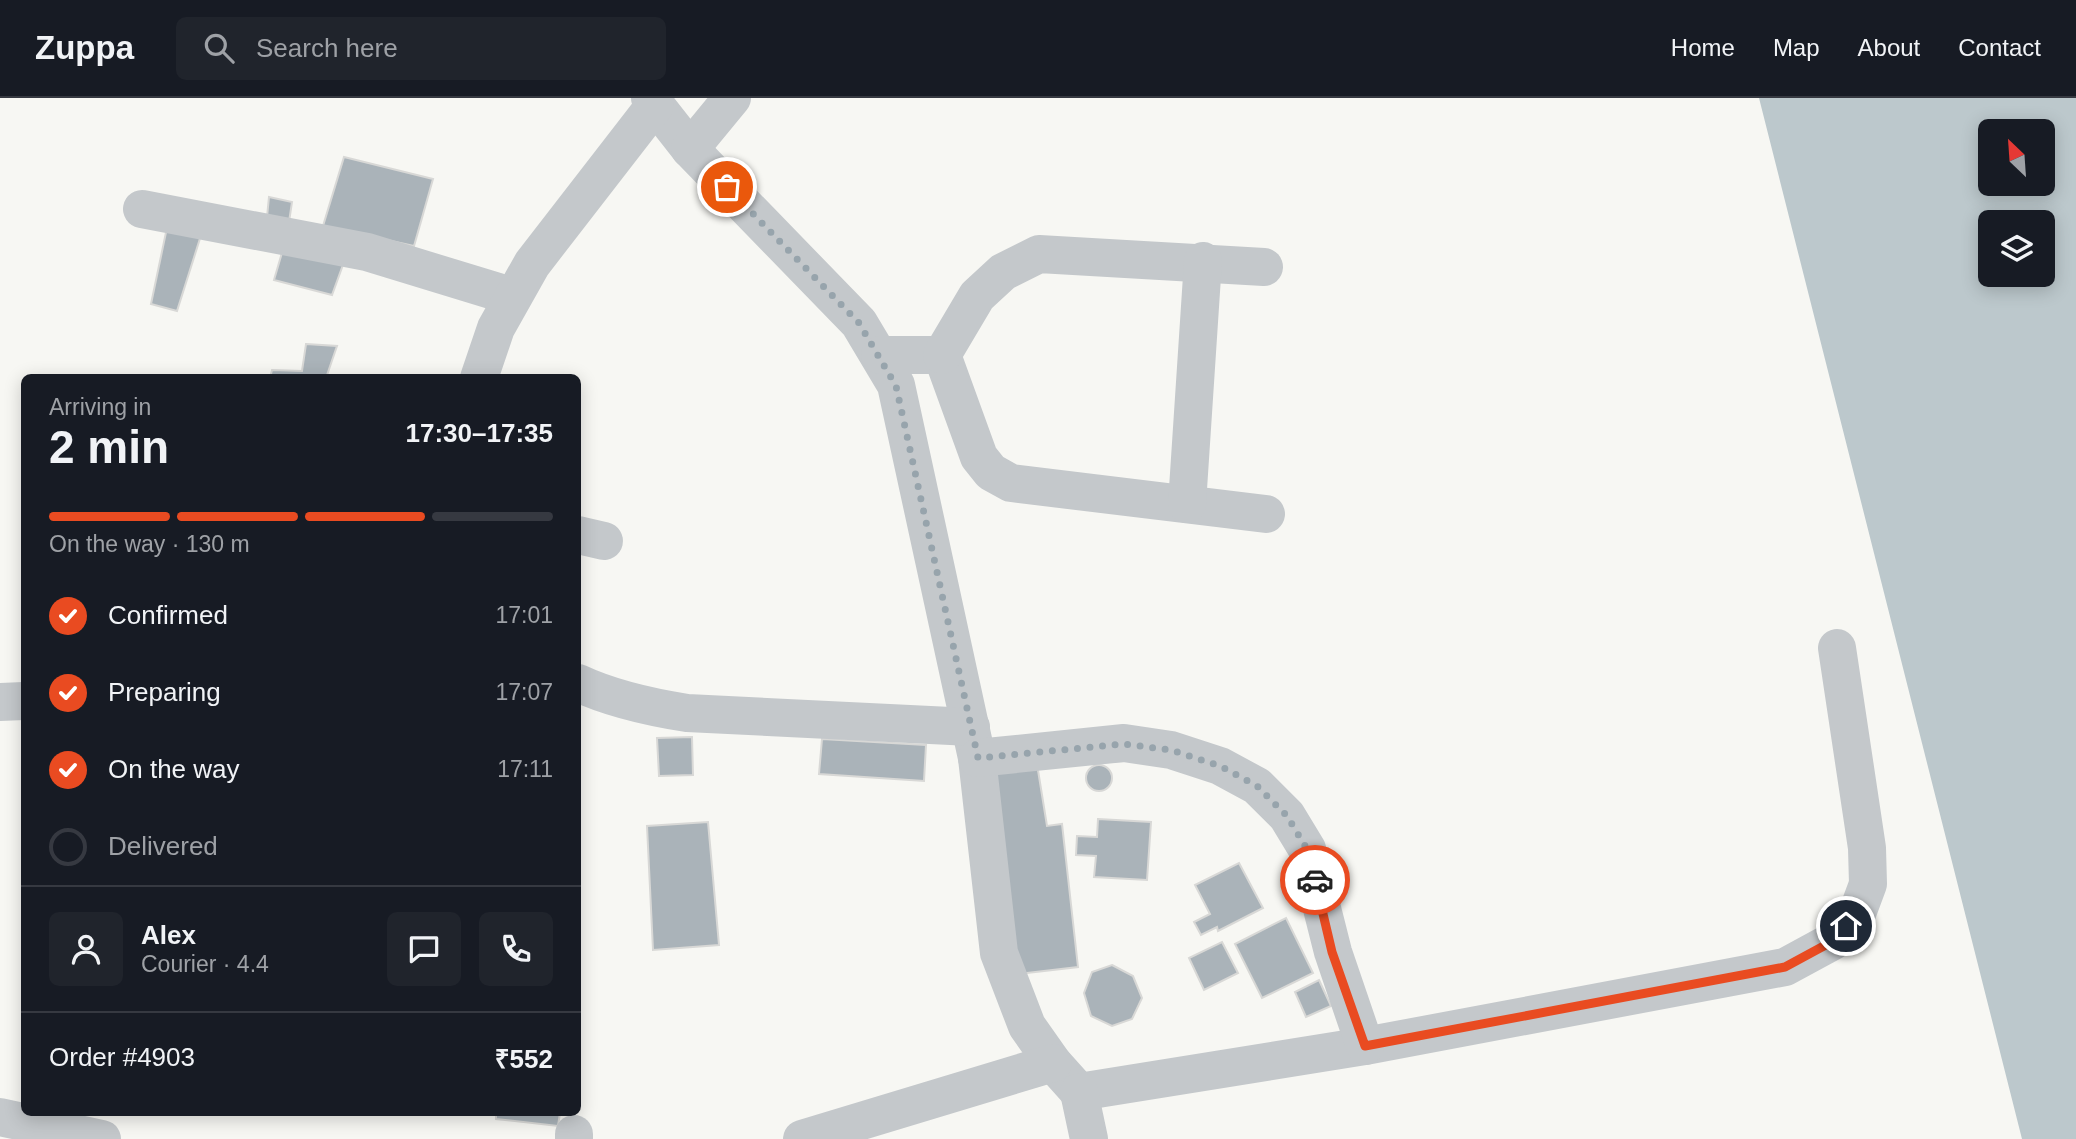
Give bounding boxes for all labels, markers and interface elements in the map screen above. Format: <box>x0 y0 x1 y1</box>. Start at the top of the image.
search box <box>176 17 666 80</box>
text: Zuppa <box>35 29 134 66</box>
icon: search <box>200 29 238 67</box>
text: Search here <box>256 33 398 63</box>
text: Home <box>1671 34 1735 61</box>
text: Map <box>1773 34 1820 61</box>
text: About <box>1858 34 1920 61</box>
text: Contact <box>1958 34 2041 61</box>
north arrow <box>1978 119 2054 196</box>
map controls <box>1978 119 2055 287</box>
pin <box>697 157 757 217</box>
icon: bag <box>708 168 746 206</box>
button: layers <box>1978 210 2055 287</box>
text: Arriving in <box>49 394 151 420</box>
text: 17:30–17:35 <box>406 418 553 448</box>
text: 2 min <box>49 421 169 473</box>
text: On the way · 130 m <box>49 531 250 557</box>
icon: check <box>49 597 87 635</box>
text: Confirmed <box>108 600 228 630</box>
text: 17:01 <box>495 602 553 628</box>
icon: check <box>49 674 87 712</box>
text: Preparing <box>108 677 221 707</box>
text: 17:07 <box>495 679 553 705</box>
icon: check <box>49 751 87 789</box>
text: On the way <box>108 754 240 784</box>
text: 17:11 <box>497 756 553 782</box>
text: Delivered <box>108 831 218 861</box>
courier <box>1280 845 1350 915</box>
icon: car <box>1296 861 1334 899</box>
pin <box>1816 896 1876 956</box>
icon: home <box>1827 907 1865 945</box>
button: person <box>49 912 123 986</box>
button: chat <box>387 912 461 986</box>
button: phone <box>479 912 553 986</box>
text: Alex <box>141 920 196 950</box>
text: Courier · 4.4 <box>141 951 269 977</box>
text: Order #4903 <box>49 1042 195 1072</box>
text: ₹552 <box>495 1044 553 1074</box>

